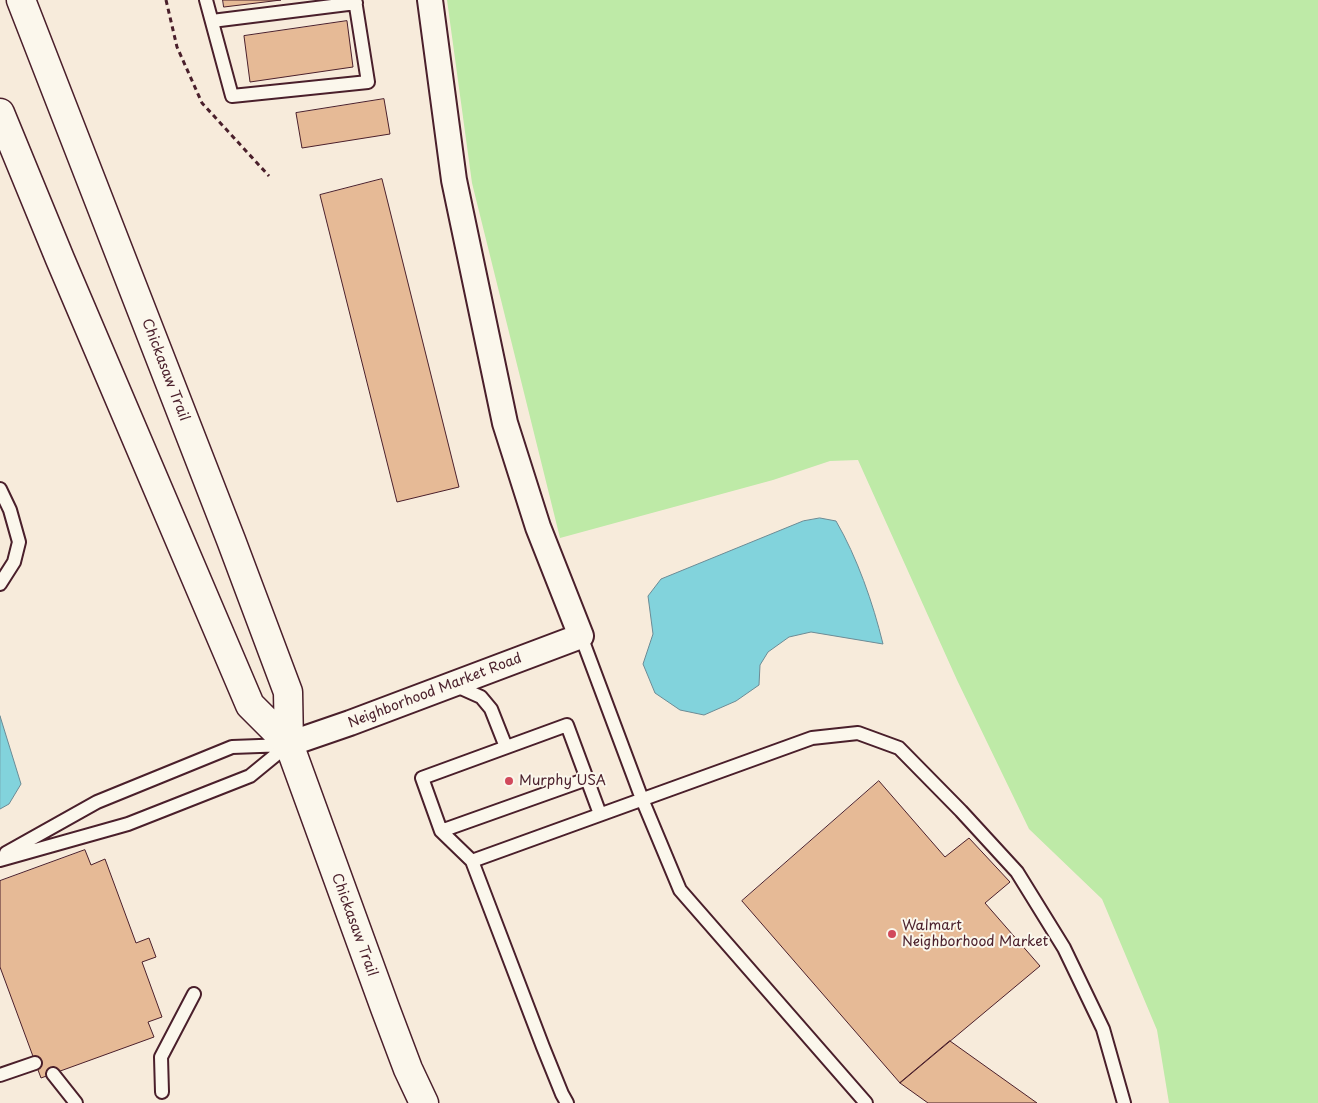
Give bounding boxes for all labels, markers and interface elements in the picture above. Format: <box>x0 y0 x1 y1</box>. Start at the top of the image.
street label: Chickasaw Trail <box>138 316 192 424</box>
street label: Neighborhood Market Road <box>346 650 524 732</box>
place label: Murphy USA <box>519 773 606 789</box>
marker: Murphy USA <box>503 775 515 787</box>
street label: Chickasaw Trail <box>328 871 380 979</box>
place label: Walmart Neighborhood Market <box>902 918 1048 950</box>
marker: Walmart Neighborhood Market <box>886 928 898 940</box>

